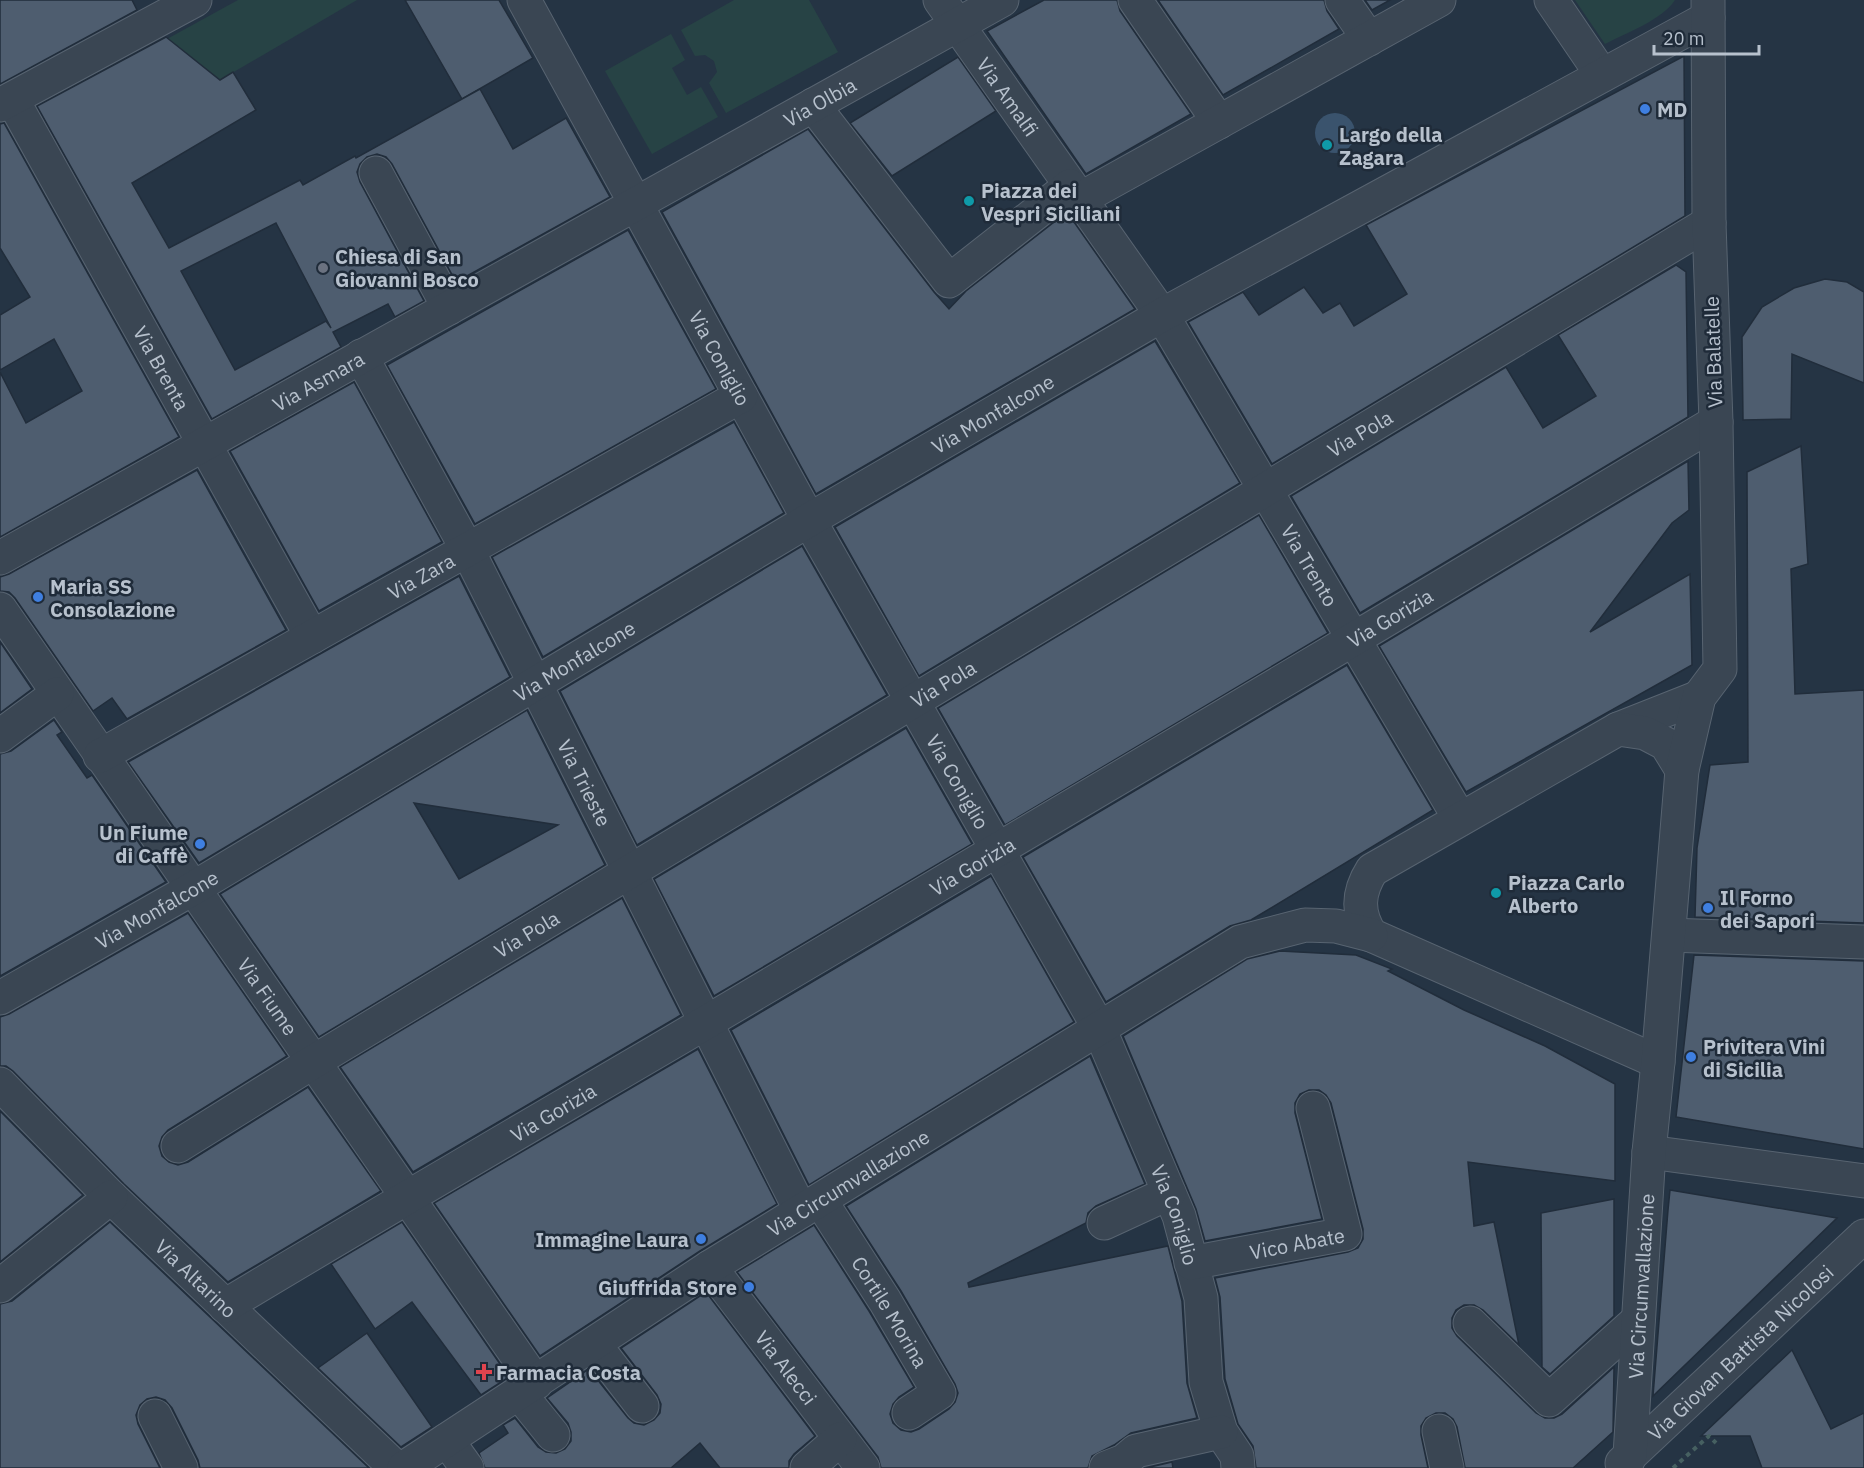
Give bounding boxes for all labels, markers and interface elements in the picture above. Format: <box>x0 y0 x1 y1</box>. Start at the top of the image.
scale bar <box>1654 18 1759 56</box>
text: 20 m <box>1663 27 1705 50</box>
street label: Via Amalfi <box>971 52 1045 141</box>
street label: Via Olbia <box>778 70 861 133</box>
place label: MD <box>1657 96 1687 123</box>
marker: MD <box>1638 102 1652 116</box>
place label: Largo della Zagara <box>1339 121 1443 171</box>
marker: Largo della Zagara <box>1320 138 1334 152</box>
place label: Piazza dei Vespri Siciliani <box>981 177 1120 227</box>
marker: Piazza dei Vespri Siciliani <box>962 194 976 208</box>
place label: Chiesa di San Giovanni Bosco <box>335 243 479 293</box>
marker: Chiesa di San Giovanni Bosco <box>316 261 330 275</box>
street label: Via Balatelle <box>1698 295 1728 408</box>
street label: Via Coniglio <box>683 305 757 410</box>
street label: Via Brenta <box>128 321 197 415</box>
street label: Via Asmara <box>267 344 369 417</box>
street label: Via Monfalcone <box>926 367 1059 460</box>
street label: Via Pola <box>1322 403 1397 463</box>
street label: Via Trento <box>1275 519 1345 611</box>
street label: Via Zara <box>382 546 460 605</box>
place label: Maria SS Consolazione <box>50 573 176 623</box>
street label: Via Gorizia <box>1342 581 1438 654</box>
marker: Maria SS Consolazione <box>31 590 45 604</box>
street label: Via Monfalcone <box>508 614 640 707</box>
street label: Via Pola <box>905 653 981 713</box>
street label: Via Coniglio <box>921 729 996 834</box>
street label: Via Trieste <box>552 735 618 831</box>
place label: Un Fiume di Caffè <box>99 819 188 869</box>
street label: Via Gorizia <box>924 830 1020 902</box>
marker: Un Fiume di Caffè <box>193 837 207 851</box>
street label: Via Monfalcone <box>90 863 223 955</box>
place label: Piazza Carlo Alberto <box>1508 869 1625 919</box>
place label: Il Forno dei Sapori <box>1720 884 1815 934</box>
marker: Piazza Carlo Alberto <box>1489 886 1503 900</box>
marker: Il Forno dei Sapori <box>1701 901 1715 915</box>
street label: Via Pola <box>489 904 564 964</box>
street label: Via Fiume <box>232 952 304 1040</box>
place label: Privitera Vini di Sicilia <box>1703 1033 1825 1083</box>
marker: Privitera Vini di Sicilia <box>1684 1050 1698 1064</box>
street label: Via Gorizia <box>505 1076 601 1148</box>
street label: Via Circumvallazione <box>762 1122 934 1242</box>
street label: Via Coniglio <box>1145 1160 1205 1268</box>
street label: Via Circumvallazione <box>1621 1193 1660 1380</box>
street label: Vico Abate <box>1247 1221 1347 1265</box>
place label: Immagine Laura <box>535 1226 689 1253</box>
marker: Immagine Laura <box>694 1232 708 1246</box>
street label: Via Altarino <box>149 1233 243 1323</box>
street label: Cortile Morina <box>846 1251 935 1373</box>
street label: Via Giovan Battista Nicolosi <box>1641 1258 1839 1446</box>
place label: Giuffrida Store <box>598 1274 737 1301</box>
marker: Giuffrida Store <box>742 1280 756 1294</box>
street label: Via Alecci <box>749 1325 823 1410</box>
place label: Farmacia Costa <box>496 1359 641 1386</box>
marker: Farmacia Costa <box>477 1365 491 1379</box>

